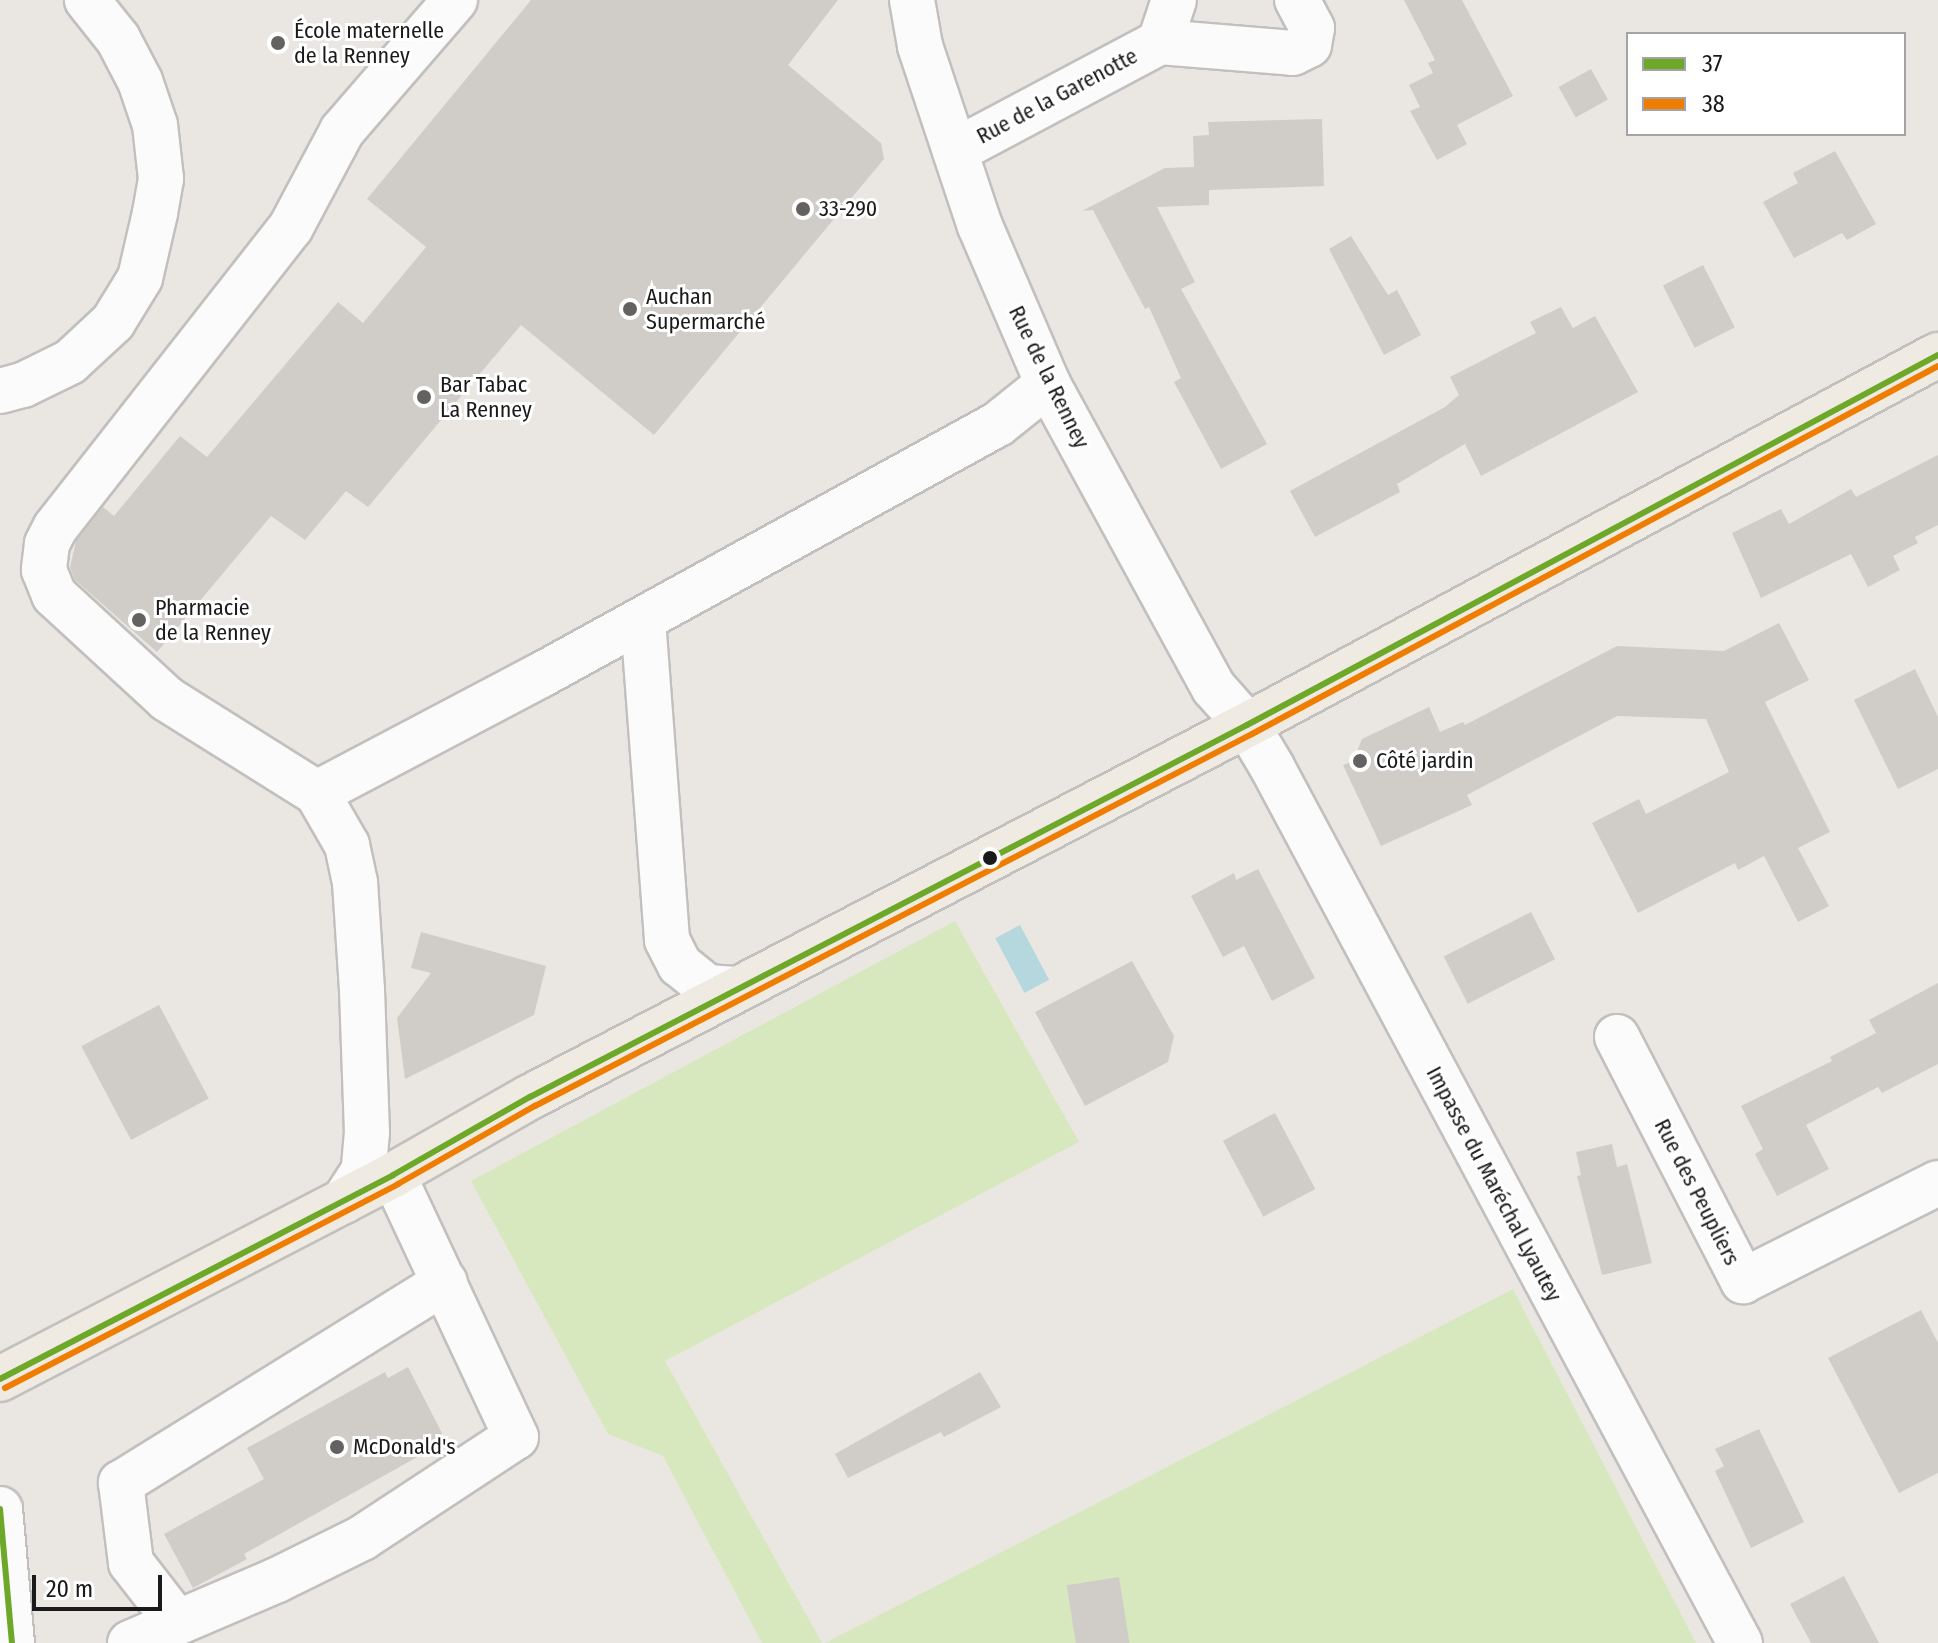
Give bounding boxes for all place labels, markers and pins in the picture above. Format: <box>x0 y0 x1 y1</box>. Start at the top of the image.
place label: École maternelle de la Renney <box>294 17 444 68</box>
marker: École maternelle de la Renney <box>269 34 287 52</box>
place label: 33-290 <box>819 196 877 222</box>
marker: 33-290 <box>794 200 812 218</box>
place label: Auchan Supermarché <box>646 283 765 334</box>
marker: Auchan Supermarché <box>621 300 639 318</box>
place label: Bar Tabac La Renney <box>440 371 532 422</box>
marker: Bar Tabac La Renney <box>415 388 433 406</box>
place label: Pharmacie de la Renney <box>155 594 271 646</box>
marker: Pharmacie de la Renney <box>130 611 148 629</box>
place label: Côté jardin <box>1376 748 1474 774</box>
marker: Côté jardin <box>1351 752 1369 770</box>
unlabelled marker <box>982 850 998 866</box>
place label: McDonald's <box>353 1434 456 1460</box>
marker: McDonald's <box>328 1438 346 1456</box>

